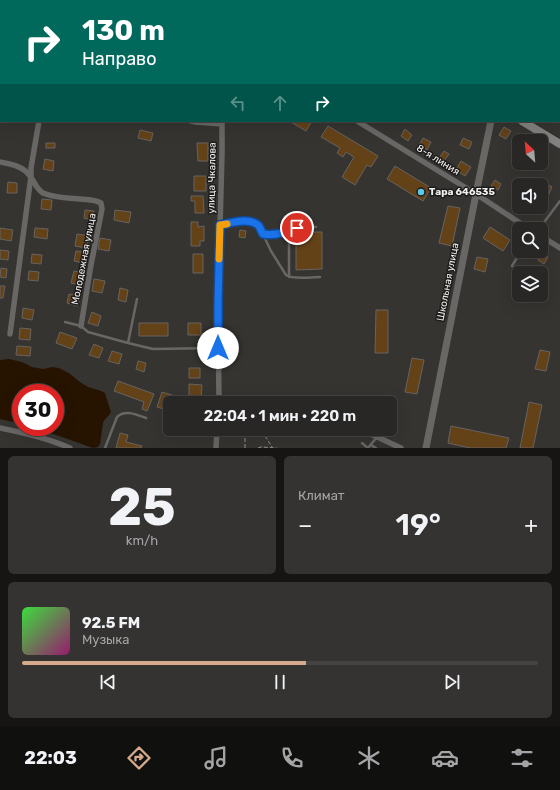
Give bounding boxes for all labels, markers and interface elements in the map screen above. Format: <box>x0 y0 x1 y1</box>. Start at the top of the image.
text: 130 m <box>82 14 165 47</box>
icon: right <box>16 16 68 68</box>
text: Направо <box>82 48 157 70</box>
icon: left <box>227 92 249 114</box>
icon: ahead <box>269 92 291 114</box>
icon: right <box>311 92 333 114</box>
north arrow <box>512 134 548 170</box>
map controls <box>512 134 548 302</box>
street label: улица Чкалова <box>205 142 219 214</box>
street label: 8-я линия <box>414 142 462 178</box>
button: sound <box>512 178 548 214</box>
place label: Тара 646535 <box>429 186 495 198</box>
marker: Тара 646535 <box>416 187 426 197</box>
pin <box>280 211 314 245</box>
street label: Молодежная улица <box>69 212 99 306</box>
icon: arrive <box>286 217 308 239</box>
button: search <box>512 222 548 258</box>
street label: Школьная улица <box>435 242 461 322</box>
button: layers <box>512 266 548 302</box>
position arrow <box>197 327 239 369</box>
speed limit sign: 30 <box>12 384 64 436</box>
text: 22:04 · 1 мин · 220 m <box>204 407 356 425</box>
text: 25 <box>108 476 176 538</box>
text: Климат <box>298 488 344 503</box>
text: 19° <box>396 507 441 543</box>
text: − <box>298 512 312 539</box>
text: + <box>524 512 538 539</box>
text: km/h <box>126 533 158 548</box>
text: 92.5 FM <box>82 614 140 632</box>
text: Музыка <box>82 632 129 647</box>
icon: previous <box>97 671 119 693</box>
icon: pause <box>269 671 291 693</box>
icon: next <box>441 671 463 693</box>
icon: directions <box>125 744 153 772</box>
icon: music <box>202 744 230 772</box>
icon: phone <box>278 744 306 772</box>
icon: climate <box>355 744 383 772</box>
icon: car <box>431 744 459 772</box>
icon: filters <box>508 744 536 772</box>
text: 22:03 <box>24 747 77 769</box>

